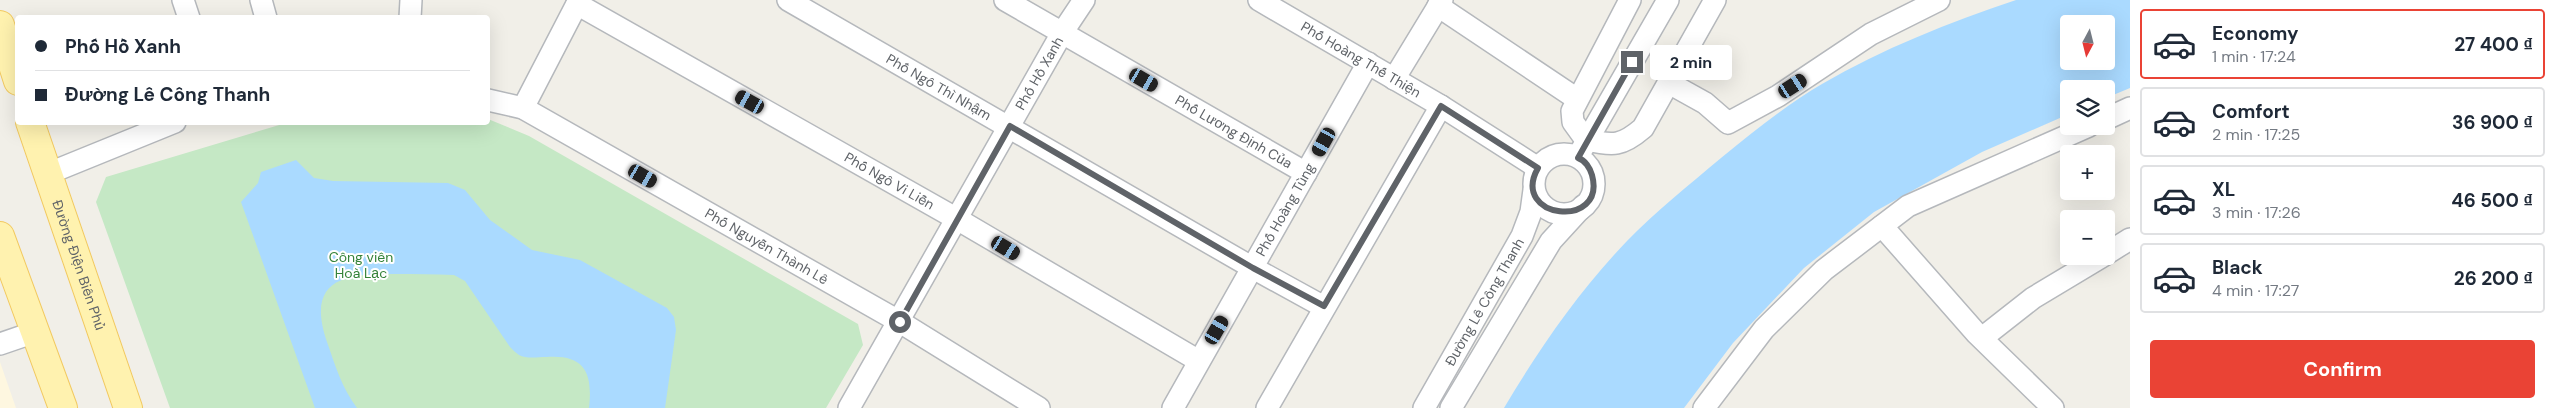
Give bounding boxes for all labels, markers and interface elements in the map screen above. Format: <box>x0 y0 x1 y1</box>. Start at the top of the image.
north arrow <box>2060 15 2115 70</box>
map controls <box>2060 15 2115 265</box>
street label: Phố Hoàng Thế Thiện <box>1298 17 1424 101</box>
text: Economy <box>2212 21 2299 46</box>
icon: car <box>2152 22 2197 67</box>
text: 27 400 ₫ <box>2454 32 2533 57</box>
street label: Phố Hồ Xanh <box>1011 33 1067 113</box>
text: Phố Hồ Xanh <box>65 34 181 59</box>
callout: 2 min <box>1650 44 1732 80</box>
text: 1 min · 17:24 <box>2212 46 2296 67</box>
street label: Phố Ngô Thì Nhậm <box>883 50 995 124</box>
route end <box>1621 51 1643 73</box>
text: 2 min <box>1670 52 1712 73</box>
car <box>1127 66 1160 94</box>
car <box>1776 72 1809 100</box>
button: layers <box>2060 80 2115 135</box>
text: Đường Lê Công Thanh <box>65 82 270 107</box>
car <box>733 88 766 116</box>
street label: Phố Lương Định Của <box>1172 91 1296 172</box>
text: Comfort <box>2212 99 2290 124</box>
icon: car <box>2152 100 2197 145</box>
text: 36 900 ₫ <box>2452 110 2533 135</box>
text: 2 min · 17:25 <box>2212 124 2300 145</box>
car <box>1310 125 1337 159</box>
button: + <box>2060 145 2115 200</box>
street label: Phố Ngô Vi Liễn <box>841 148 938 213</box>
street label: Phố Hoàng Tùng <box>1252 159 1319 259</box>
car <box>626 162 659 190</box>
text: XL <box>2212 177 2235 202</box>
icon: car <box>2152 178 2197 223</box>
text: 46 500 ₫ <box>2451 188 2533 213</box>
street label: Đường Điện Biên Phủ <box>48 197 110 332</box>
text: 3 min · 17:26 <box>2212 202 2301 223</box>
street label: Phố Nguyễn Thành Lê <box>702 204 832 288</box>
button: − <box>2060 210 2115 265</box>
car <box>989 234 1022 262</box>
street label: Đường Lê Công Thanh <box>1441 235 1528 369</box>
park label: Công viên Hoà Lạc <box>329 248 393 282</box>
text: Black <box>2212 255 2263 280</box>
icon: car <box>2152 256 2197 301</box>
text: 26 200 ₫ <box>2454 266 2533 291</box>
text: 4 min · 17:27 <box>2212 280 2299 301</box>
route start <box>889 311 911 333</box>
car <box>1203 313 1230 347</box>
button: Confirm <box>2150 340 2535 398</box>

